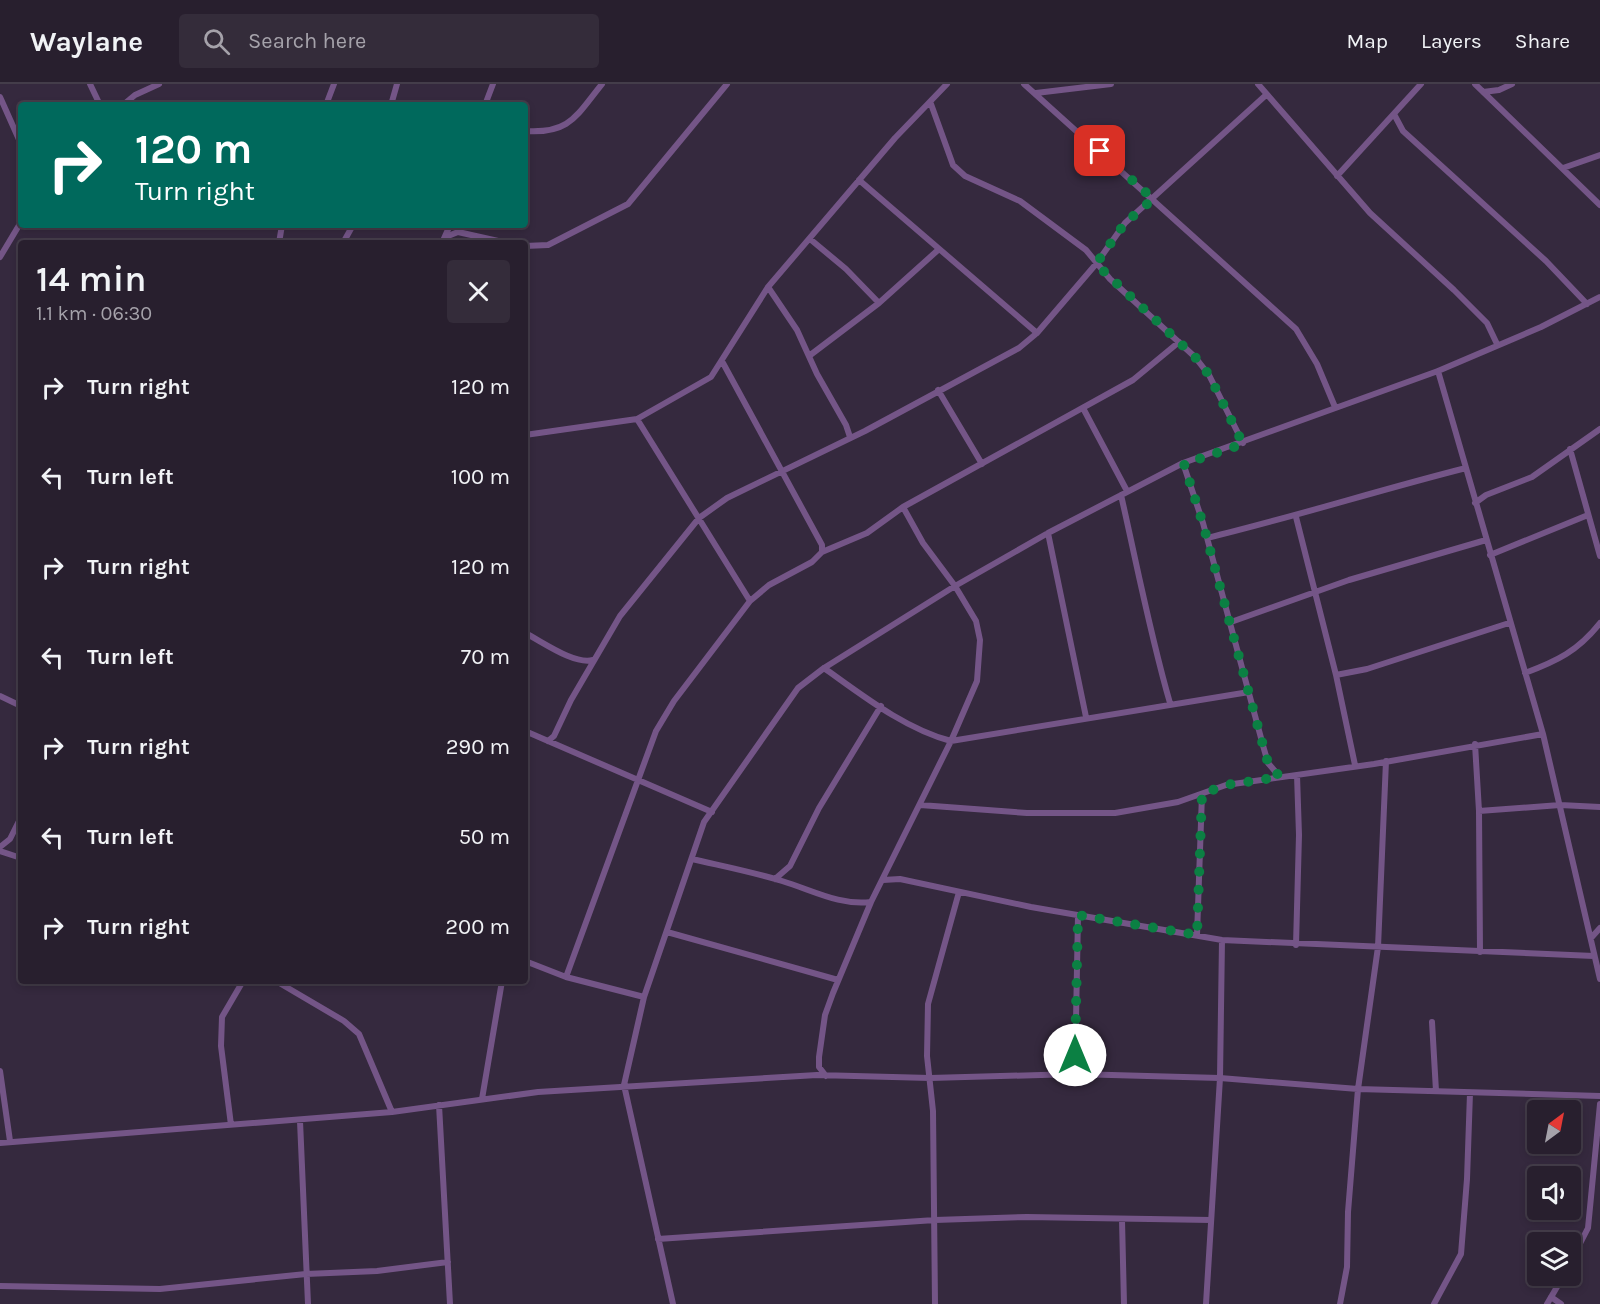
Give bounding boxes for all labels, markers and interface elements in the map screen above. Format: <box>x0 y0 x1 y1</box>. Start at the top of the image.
search box <box>179 14 599 68</box>
text: Waylane <box>30 25 143 58</box>
icon: search <box>200 25 233 58</box>
text: Search here <box>248 28 366 54</box>
text: Map <box>1346 29 1388 53</box>
text: Layers <box>1421 29 1482 53</box>
text: Share <box>1515 29 1570 53</box>
text: 120 m <box>135 124 252 174</box>
pin <box>1074 125 1125 176</box>
icon: right <box>36 126 114 204</box>
icon: arrive <box>1083 134 1116 167</box>
text: Turn right <box>135 175 255 207</box>
text: 14 min <box>36 258 146 300</box>
button: close <box>447 260 510 323</box>
text: 1.1 km · 06:30 <box>36 302 152 325</box>
icon: right <box>36 371 69 404</box>
text: Turn right <box>87 374 190 400</box>
text: 120 m <box>451 374 510 400</box>
icon: left <box>36 461 69 494</box>
text: Turn left <box>87 464 174 490</box>
text: 100 m <box>451 464 510 490</box>
icon: right <box>36 551 69 584</box>
text: Turn right <box>87 554 190 580</box>
text: 120 m <box>451 554 510 580</box>
icon: left <box>36 641 69 674</box>
text: Turn left <box>87 644 174 670</box>
text: 70 m <box>461 644 510 670</box>
icon: right <box>36 731 69 764</box>
text: Turn right <box>87 734 190 760</box>
text: 290 m <box>446 734 510 760</box>
icon: left <box>36 821 69 854</box>
text: Turn left <box>87 824 174 850</box>
text: 50 m <box>459 824 510 850</box>
icon: right <box>36 911 69 944</box>
text: Turn right <box>87 914 190 940</box>
text: 200 m <box>445 914 510 940</box>
position arrow <box>1043 1023 1107 1087</box>
north arrow <box>1527 1100 1581 1154</box>
map controls <box>1527 1100 1581 1286</box>
button: sound <box>1527 1166 1581 1220</box>
button: layers <box>1527 1232 1581 1286</box>

